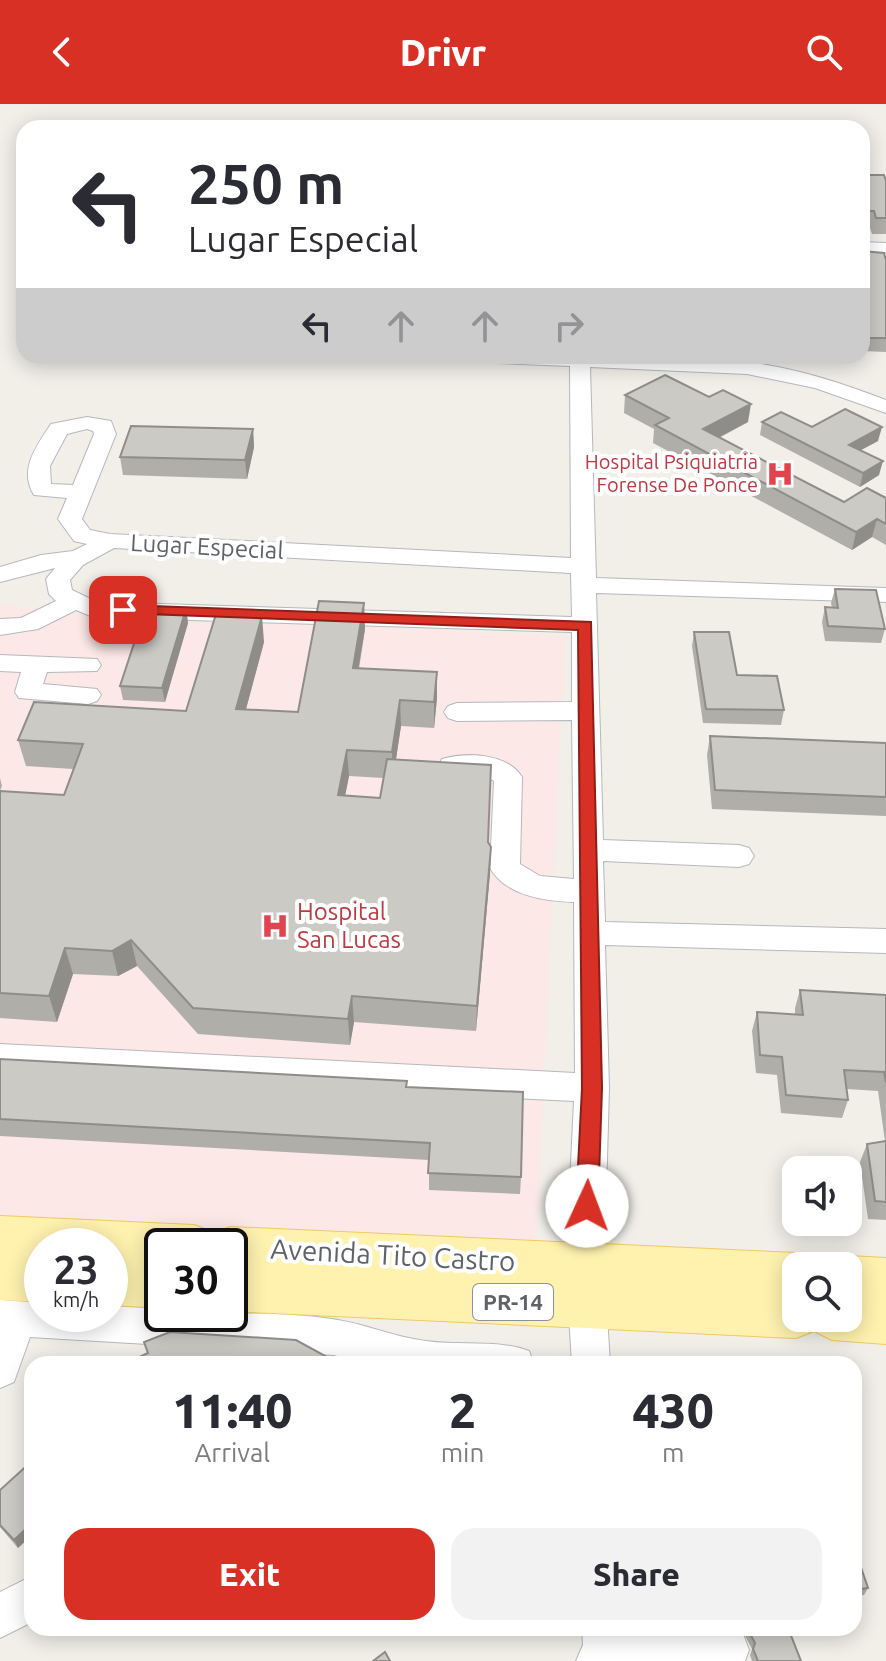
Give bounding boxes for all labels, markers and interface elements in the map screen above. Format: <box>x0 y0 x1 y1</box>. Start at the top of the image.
icon: back <box>40 30 84 74</box>
icon: search <box>802 30 846 74</box>
text: Drivr <box>400 32 486 73</box>
icon: left <box>56 152 160 256</box>
text: 250 m <box>188 152 344 215</box>
text: Lugar Especial <box>188 218 418 259</box>
icon: left <box>295 304 339 348</box>
icon: ahead <box>379 304 423 348</box>
icon: ahead <box>463 304 507 348</box>
icon: right <box>547 304 591 348</box>
place label: Hospital Psiquiatria Forense De Ponce <box>585 450 758 496</box>
hospital icon: Hospital Psiquiatria Forense De Ponce <box>765 459 795 489</box>
street label: Lugar Especial <box>130 529 284 564</box>
pin <box>89 576 157 644</box>
icon: arrive <box>101 588 145 632</box>
place label: Hospital San Lucas <box>297 898 401 953</box>
hospital icon: Hospital San Lucas <box>260 911 290 941</box>
map controls <box>782 1156 862 1332</box>
button: sound <box>782 1156 862 1236</box>
position arrow <box>545 1164 629 1248</box>
speed limit sign: 30 <box>144 1228 248 1332</box>
street label: Avenida Tito Castro <box>270 1233 516 1276</box>
text: 23 <box>53 1247 99 1292</box>
button: search <box>782 1252 862 1332</box>
road number: PR-14 <box>473 1284 553 1320</box>
text: km/h <box>53 1288 99 1311</box>
text: 11:40 <box>172 1383 292 1437</box>
text: 2 <box>449 1383 476 1437</box>
text: 430 <box>633 1383 714 1437</box>
text: Arrival <box>194 1438 270 1467</box>
text: min <box>441 1438 484 1467</box>
text: m <box>662 1438 684 1467</box>
button: Exit <box>64 1528 435 1620</box>
button: Share <box>451 1528 822 1620</box>

